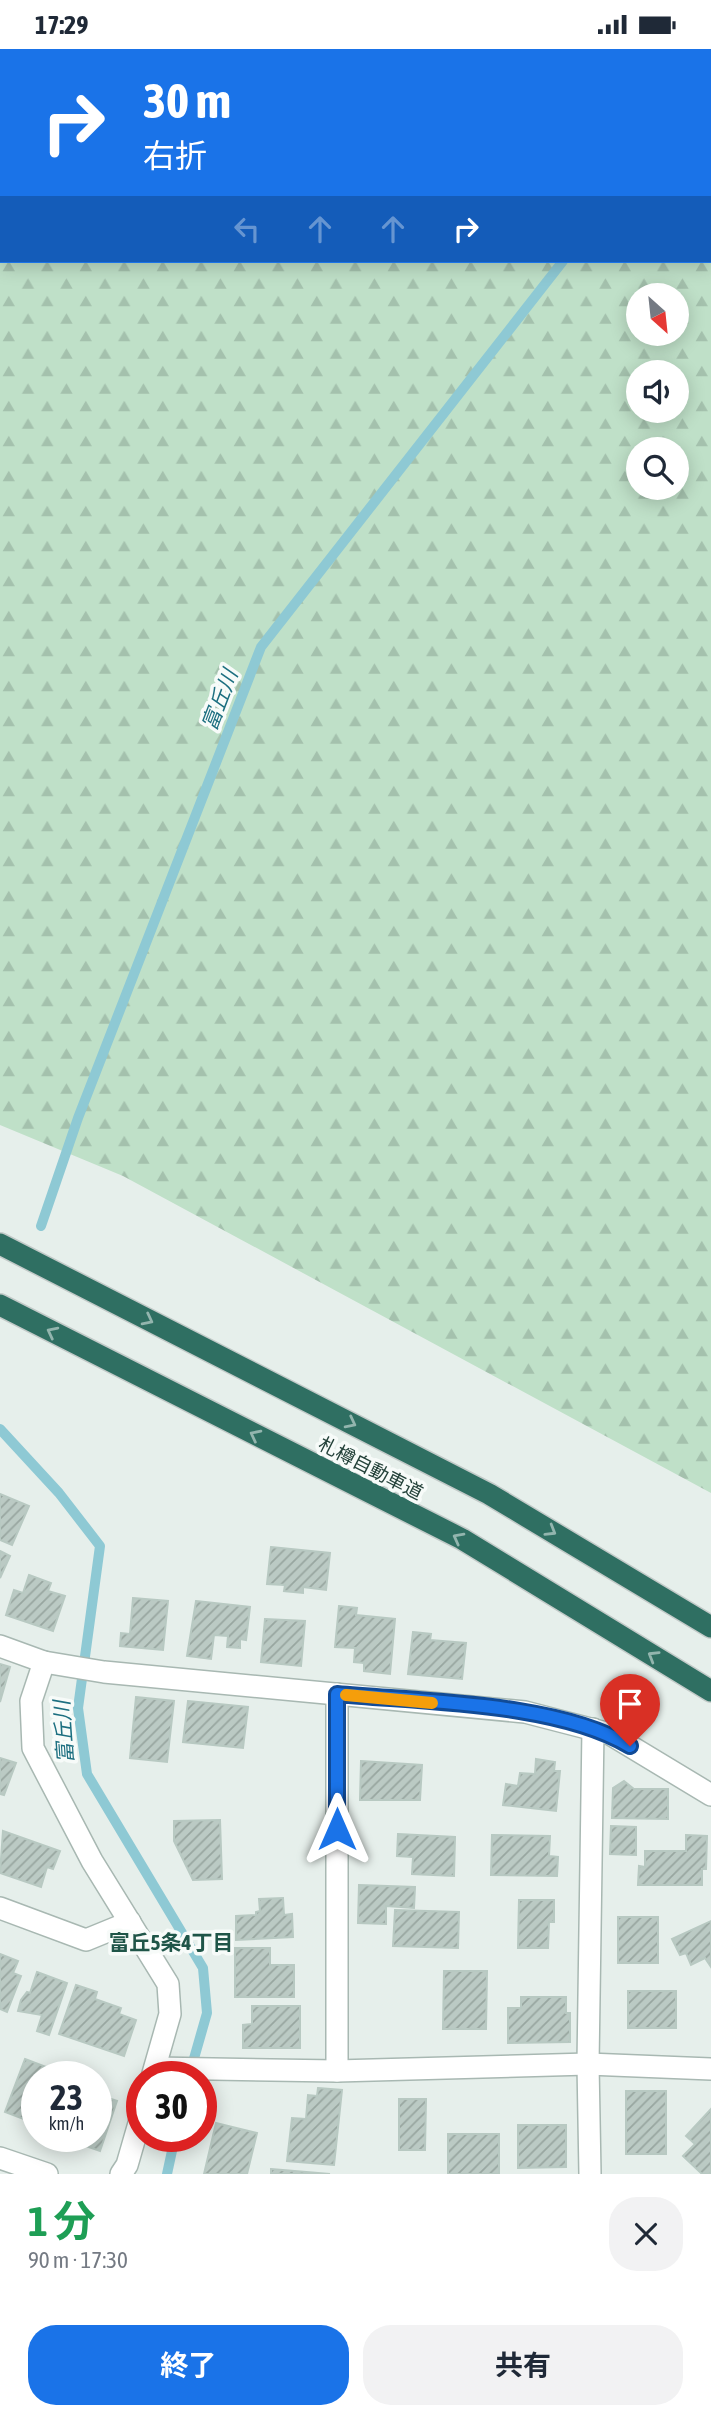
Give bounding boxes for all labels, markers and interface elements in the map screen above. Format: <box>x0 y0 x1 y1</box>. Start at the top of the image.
text: 17:29 <box>35 10 89 40</box>
text: 30 m <box>143 72 231 128</box>
icon: right <box>28 77 119 168</box>
text: 右折 <box>143 137 207 174</box>
icon: left <box>228 210 266 248</box>
icon: ahead <box>301 210 339 248</box>
icon: ahead <box>374 210 412 248</box>
icon: right <box>447 210 485 248</box>
north arrow <box>626 283 690 347</box>
map controls <box>626 283 689 500</box>
button: sound <box>626 360 689 423</box>
button: search <box>626 437 689 500</box>
water label: 富丘川 <box>197 664 242 733</box>
one-way arrow <box>141 1311 153 1325</box>
one-way arrow <box>47 1326 59 1340</box>
one-way arrow <box>344 1415 356 1429</box>
one-way arrow <box>250 1429 262 1443</box>
street label: 札樽自動車道 <box>315 1432 427 1504</box>
one-way arrow <box>544 1522 557 1535</box>
one-way arrow <box>453 1533 465 1546</box>
one-way arrow <box>647 1651 660 1664</box>
pin <box>600 1674 660 1746</box>
icon: arrive <box>611 1685 649 1723</box>
water label: 富丘川 <box>49 1698 77 1764</box>
position arrow <box>300 1792 374 1866</box>
district label: 富丘5条4丁目 <box>109 1930 233 1954</box>
speed limit sign: 30 <box>126 2061 217 2152</box>
text: 23 <box>50 2077 83 2117</box>
text: km/h <box>49 2113 84 2134</box>
text: 1 分 <box>28 2197 96 2245</box>
button: close <box>609 2197 683 2271</box>
text: 90 m · 17:30 <box>28 2247 128 2273</box>
button: 終了 <box>28 2325 349 2405</box>
button: 共有 <box>363 2325 683 2405</box>

